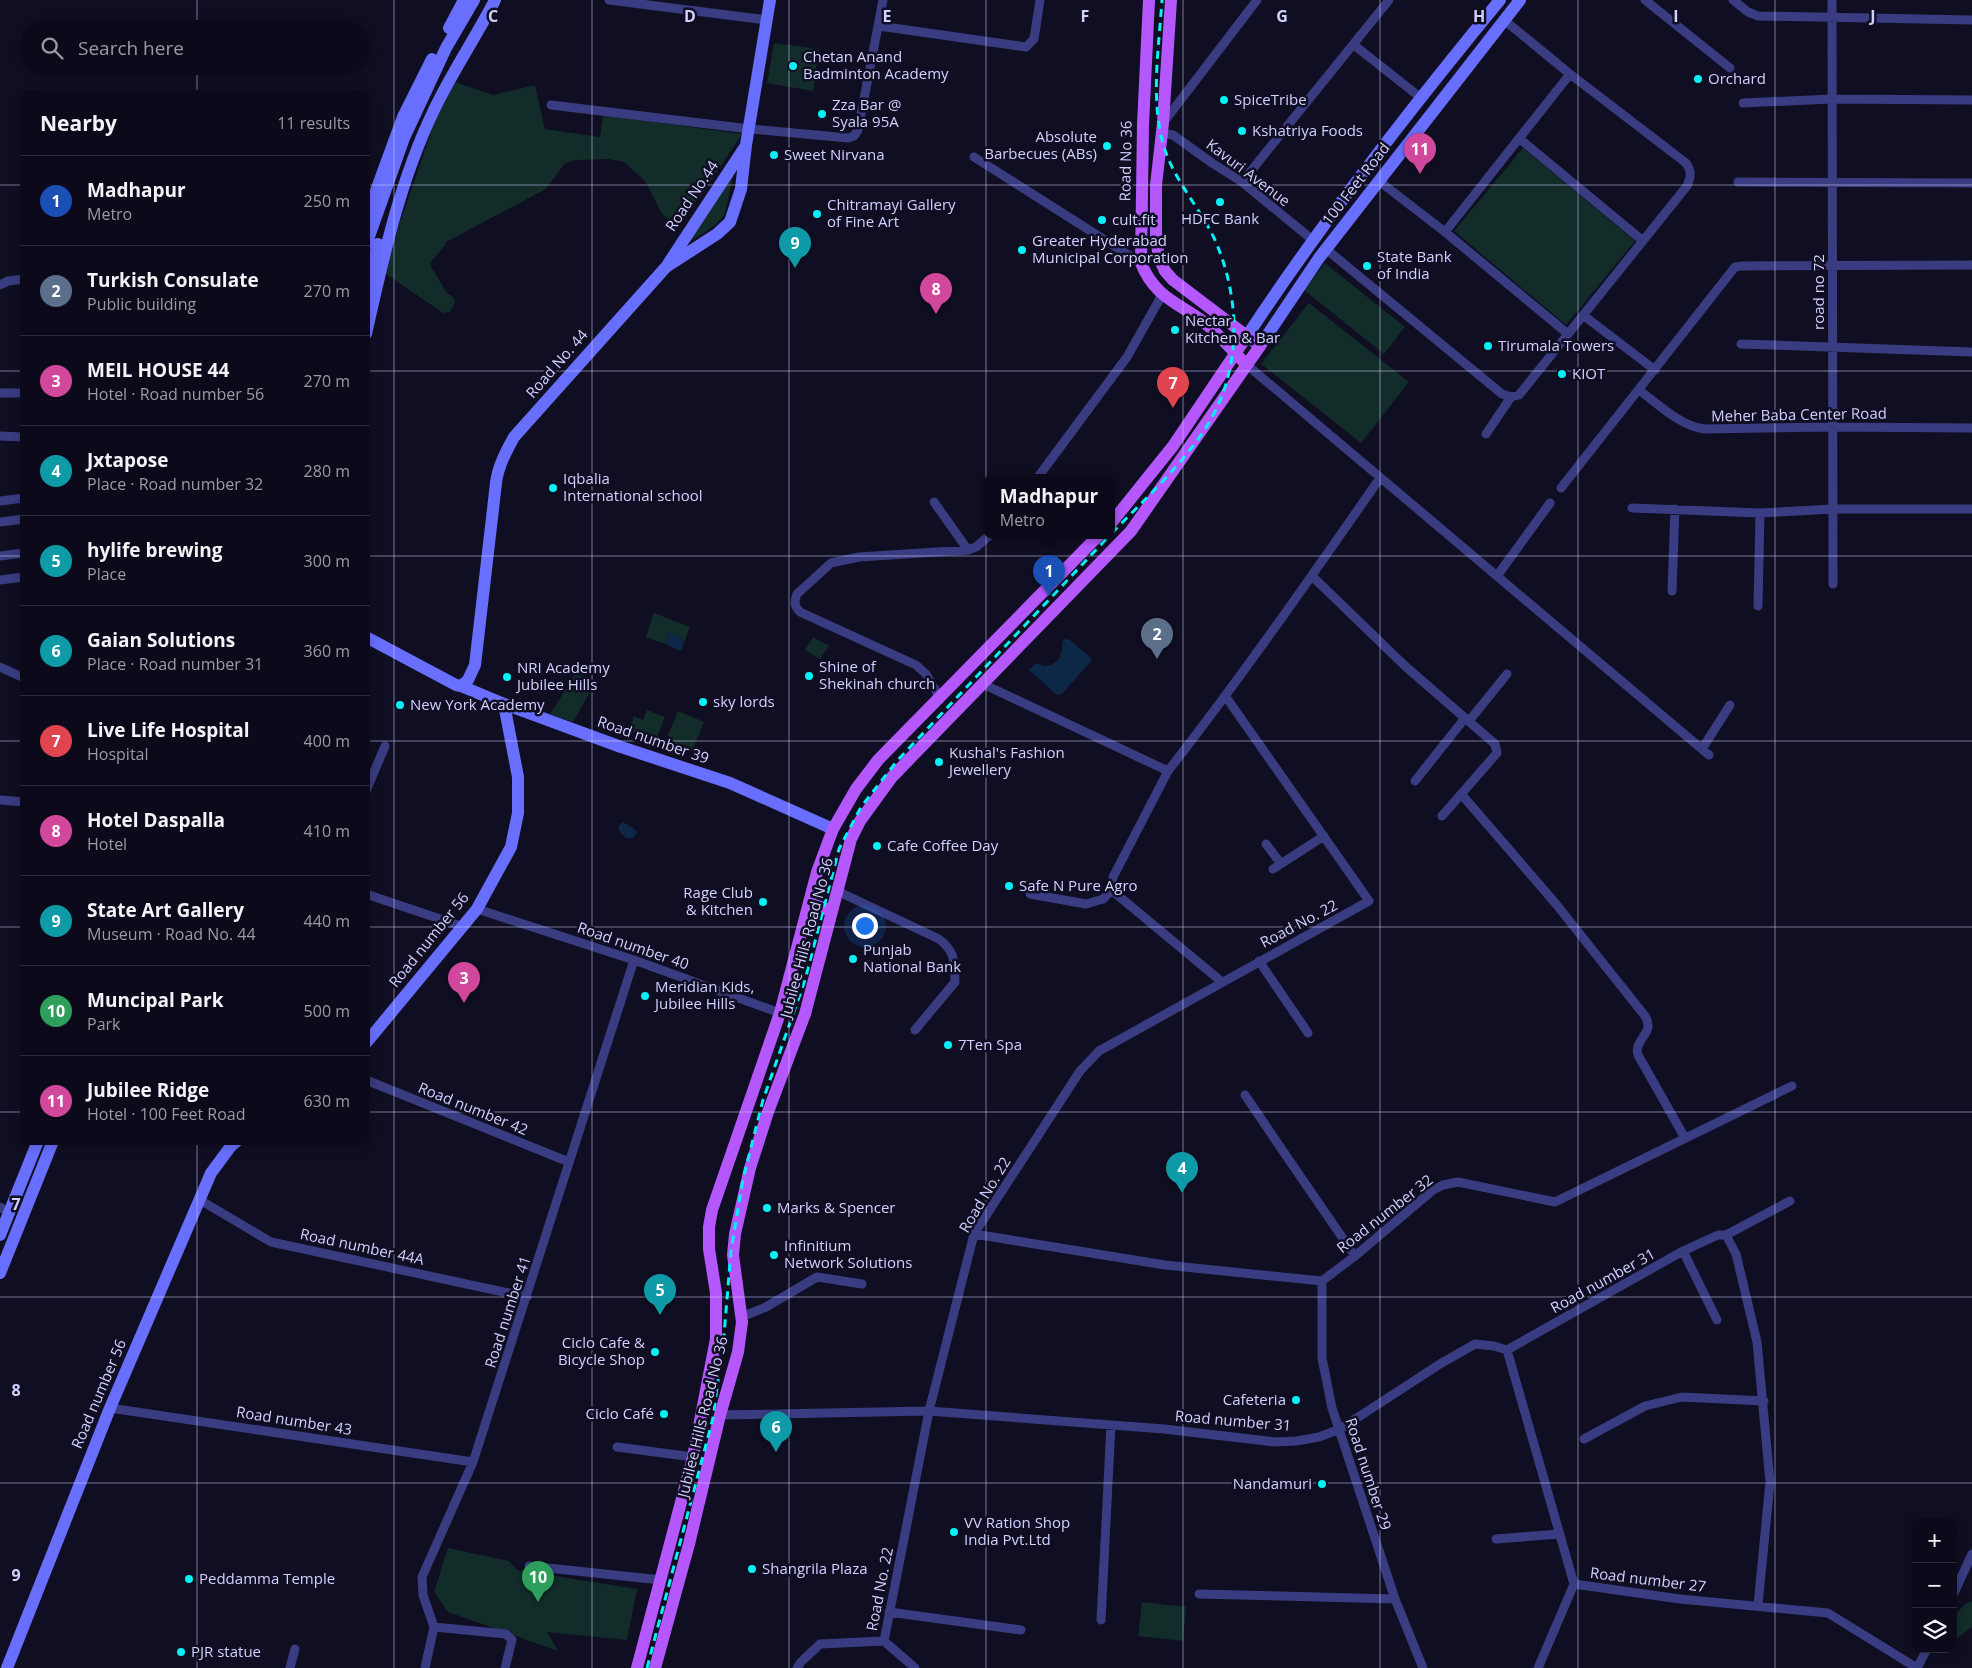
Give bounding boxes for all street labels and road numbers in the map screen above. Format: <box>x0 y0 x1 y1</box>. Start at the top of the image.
street label: Road No 36 <box>1114 120 1136 202</box>
street label: Kavuri Avenue <box>1203 134 1295 210</box>
street label: 100 Feet Road <box>1317 138 1394 229</box>
street label: Road No.44 <box>660 156 722 235</box>
street label: road no 72 <box>1808 254 1828 330</box>
street label: Road No. 44 <box>521 324 592 402</box>
street label: Meher Baba Center Road <box>1711 402 1887 426</box>
street label: Road number 39 <box>595 711 712 768</box>
street label: Jubilee Hills Road No 36 <box>774 855 837 1022</box>
street label: Road number 56 <box>384 888 473 991</box>
street label: Road No. 22 <box>1256 894 1341 952</box>
street label: Road number 40 <box>575 917 692 974</box>
street label: Road number 42 <box>415 1077 531 1139</box>
street label: Road No. 22 <box>954 1153 1015 1236</box>
street label: Road number 32 <box>1332 1169 1437 1257</box>
street label: Road number 44A <box>298 1223 427 1269</box>
street label: Road number 31 <box>1547 1243 1658 1317</box>
street label: Road number 41 <box>479 1253 535 1370</box>
street label: Jubilee Hills Road No 36 <box>672 1334 732 1501</box>
street label: Road number 56 <box>66 1336 130 1451</box>
street label: Road number 43 <box>235 1401 353 1439</box>
street label: Road number 31 <box>1174 1405 1292 1435</box>
street label: Road number 29 <box>1341 1415 1397 1532</box>
street label: Road No. 22 <box>861 1545 897 1632</box>
street label: Road number 27 <box>1589 1562 1707 1596</box>

